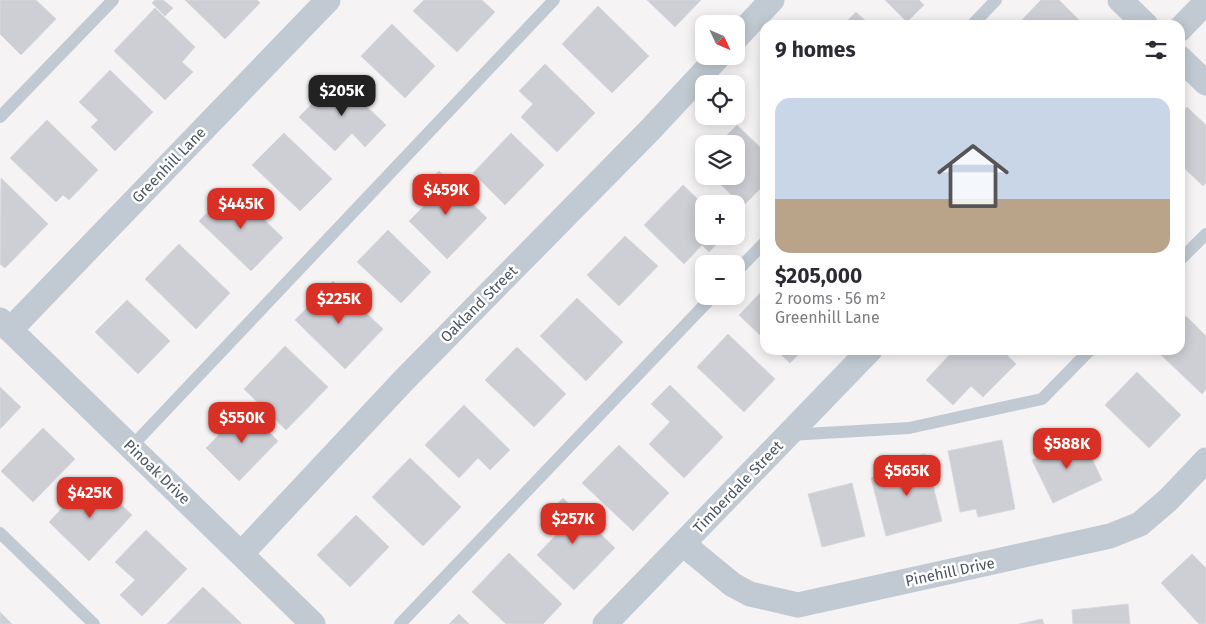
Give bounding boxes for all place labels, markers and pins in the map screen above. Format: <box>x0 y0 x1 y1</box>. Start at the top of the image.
pin: $205K <box>307 74 377 117</box>
pin: $459K <box>411 174 481 216</box>
pin: $445K <box>206 188 276 230</box>
pin: $225K <box>304 282 374 325</box>
pin: $550K <box>207 402 277 444</box>
pin: $588K <box>1032 428 1102 470</box>
pin: $565K <box>872 454 942 497</box>
pin: $425K <box>55 476 125 519</box>
pin: $257K <box>538 502 608 545</box>

